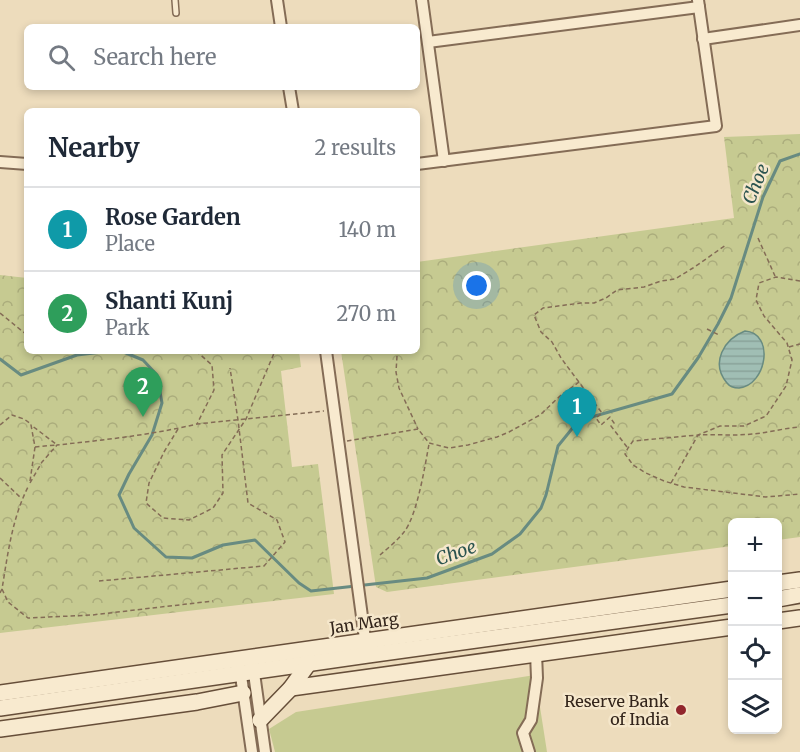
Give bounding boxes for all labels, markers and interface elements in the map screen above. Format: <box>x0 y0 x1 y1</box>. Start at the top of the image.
search box <box>24 24 420 90</box>
icon: search <box>45 41 78 74</box>
text: Search here <box>93 43 216 71</box>
text: Nearby <box>48 131 140 164</box>
text: 2 results <box>314 135 396 160</box>
water label: Choe <box>737 160 774 207</box>
text: Rose Garden <box>105 203 241 231</box>
text: 1 <box>63 217 72 242</box>
text: 140 m <box>339 217 396 242</box>
text: Place <box>105 231 155 256</box>
your location <box>462 271 491 300</box>
text: Shanti Kunj <box>105 287 233 315</box>
text: 2 <box>62 301 73 326</box>
text: 270 m <box>336 301 396 326</box>
text: Park <box>105 315 149 340</box>
pin: 2 <box>124 368 162 417</box>
pin: 1 <box>558 388 596 437</box>
map controls <box>728 518 782 734</box>
button: + <box>728 518 782 572</box>
water label: Choe <box>432 535 479 570</box>
button: − <box>728 572 782 626</box>
street label: Jan Marg <box>327 608 400 638</box>
button: locate <box>728 626 782 680</box>
button: layers <box>728 680 782 734</box>
place label: Reserve Bank of India <box>564 691 670 729</box>
marker: Reserve Bank of India <box>674 703 688 717</box>

